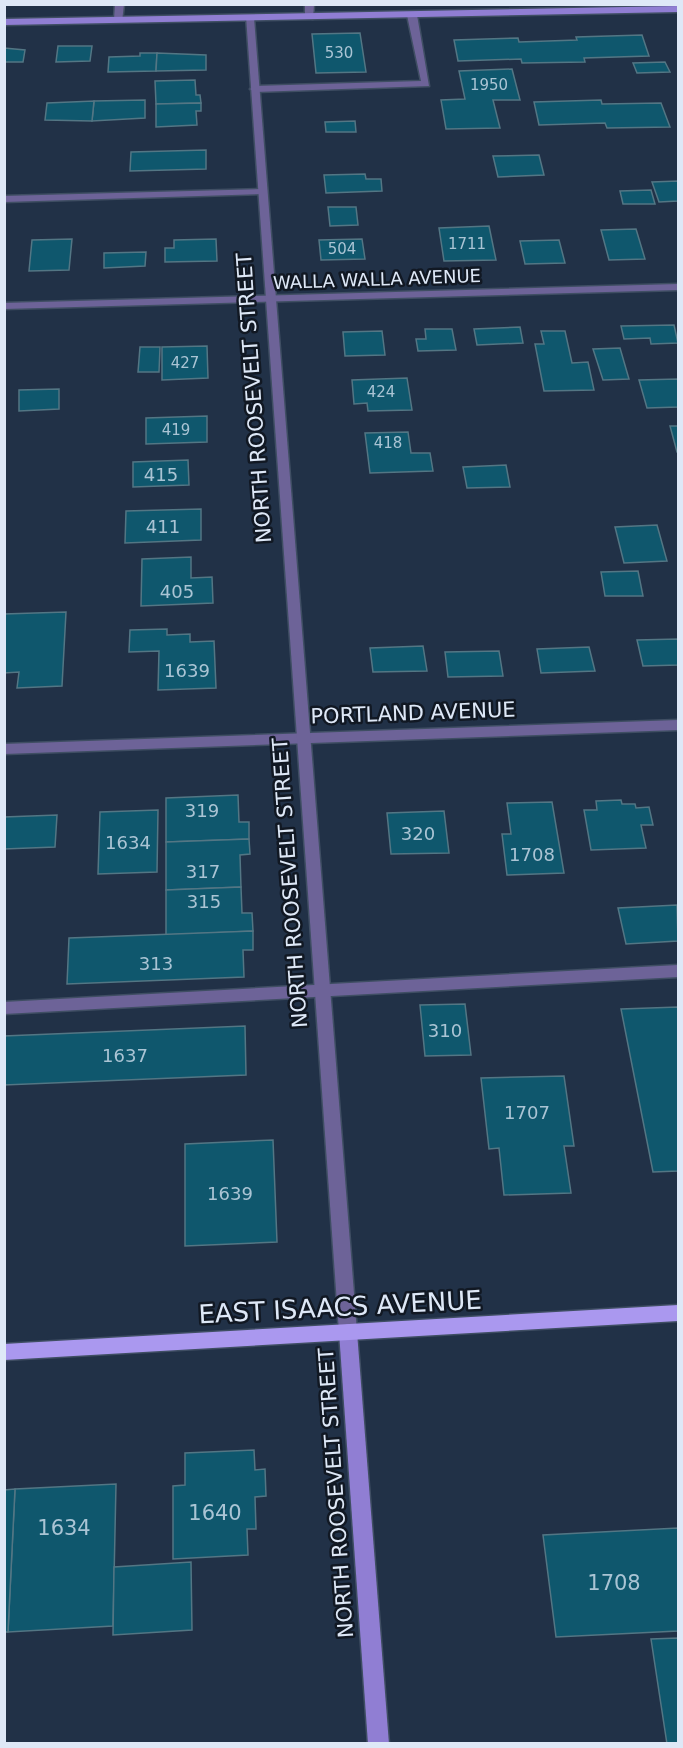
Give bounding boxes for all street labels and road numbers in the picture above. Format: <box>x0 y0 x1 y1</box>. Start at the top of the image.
street label: NORTH ROOSEVELT STREET <box>232 252 276 544</box>
street label: WALLA WALLA AVENUE <box>273 265 481 293</box>
street label: PORTLAND AVENUE <box>310 697 516 729</box>
street label: NORTH ROOSEVELT STREET <box>268 737 312 1029</box>
street label: EAST ISAACS AVENUE <box>198 1285 482 1329</box>
street label: NORTH ROOSEVELT STREET <box>314 1347 358 1639</box>

